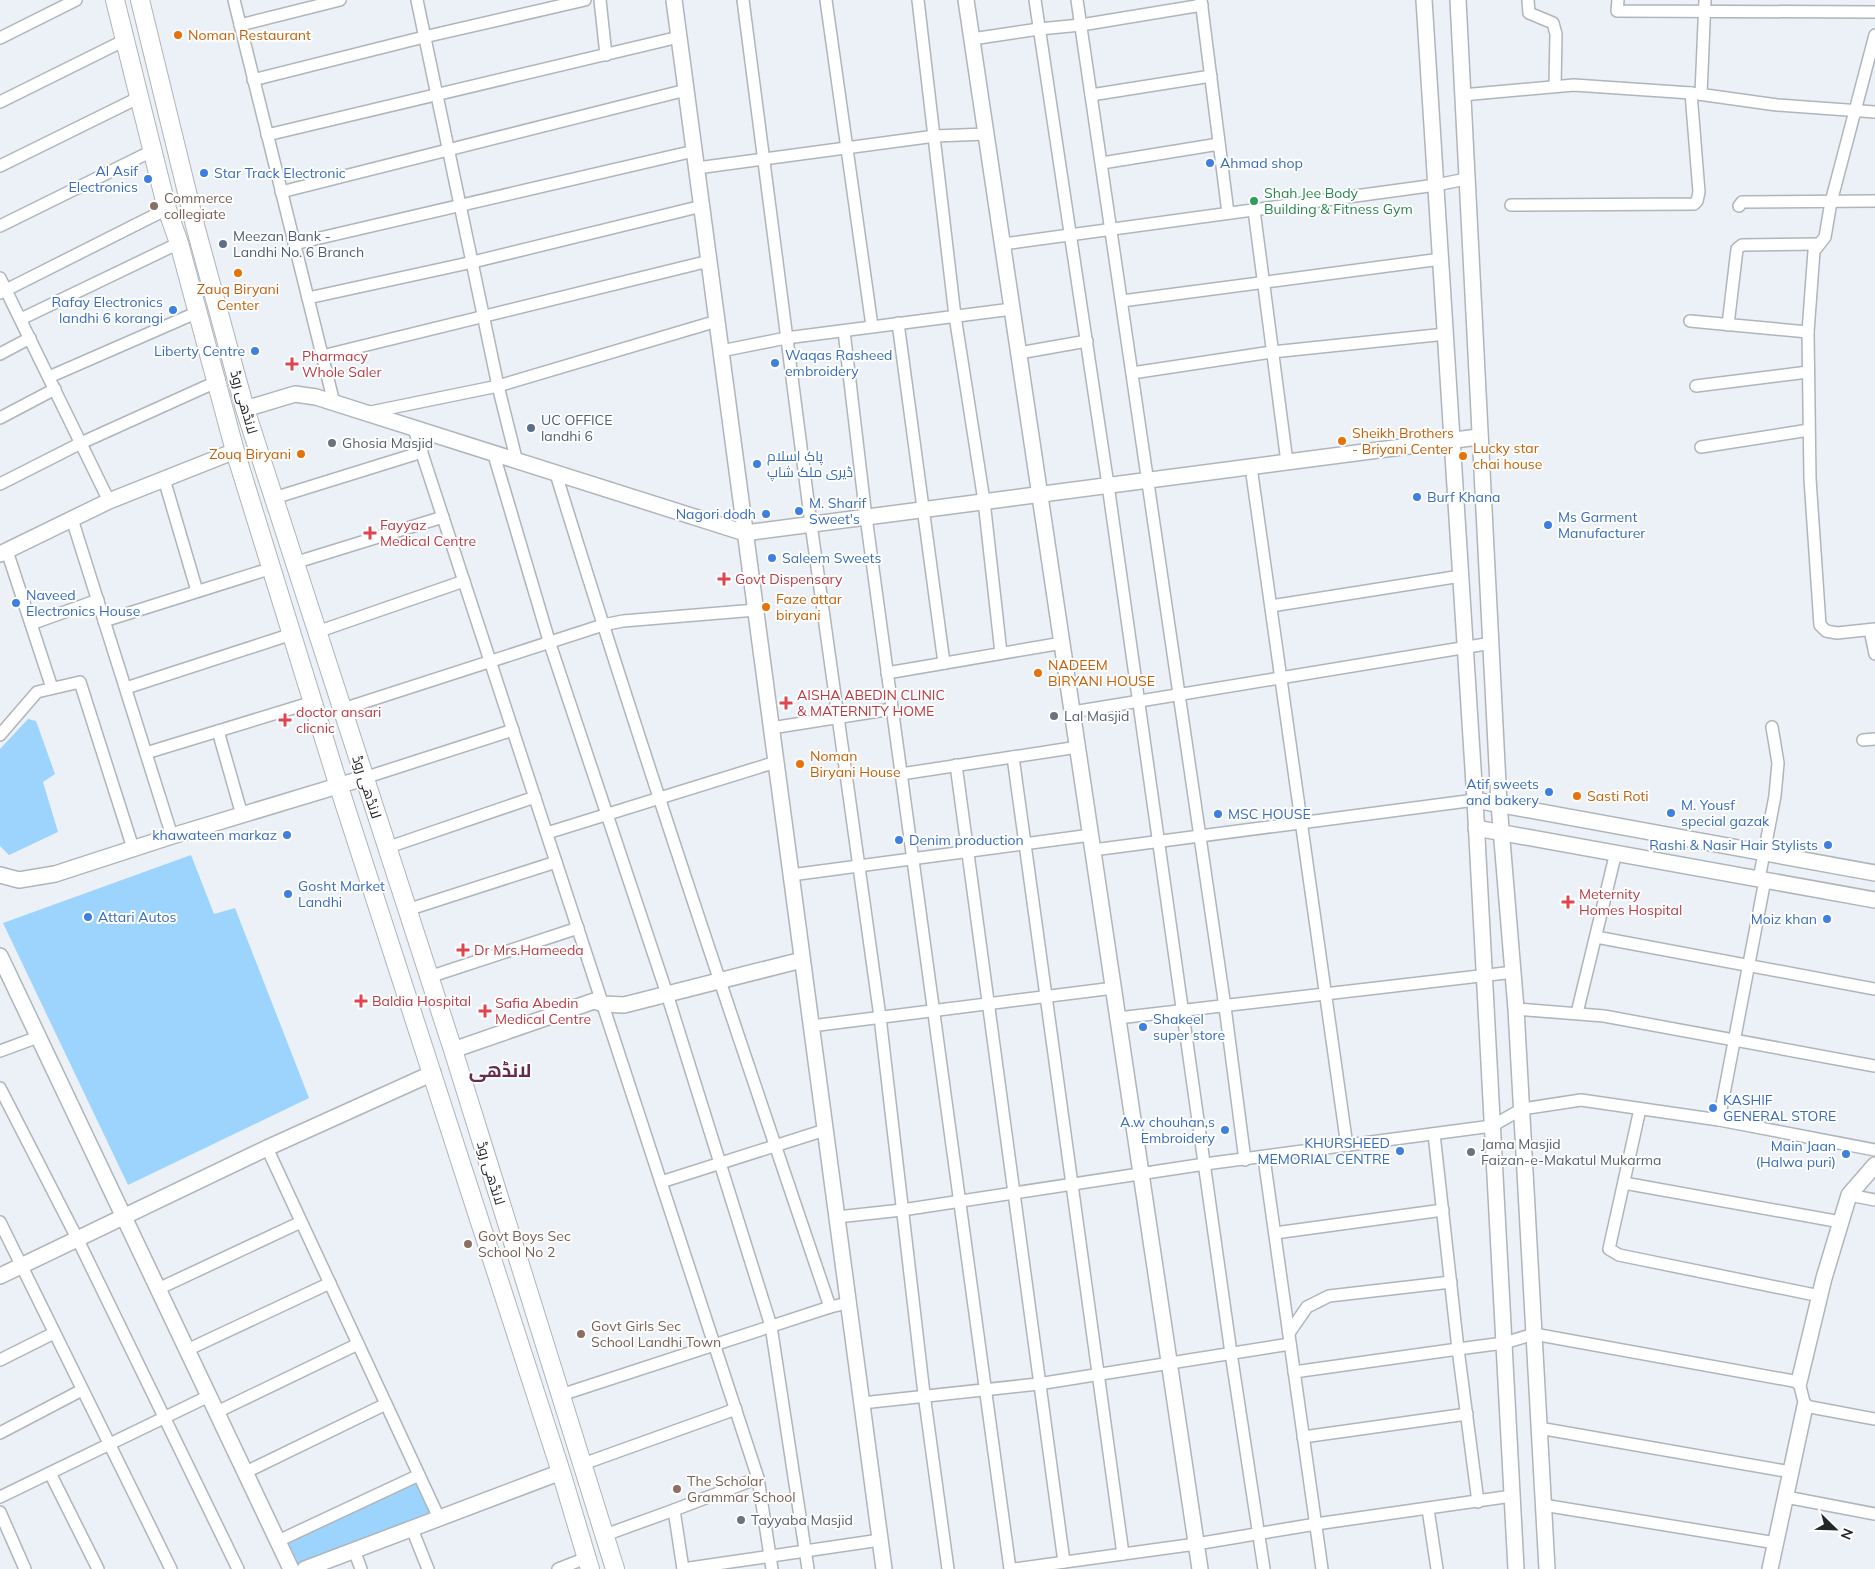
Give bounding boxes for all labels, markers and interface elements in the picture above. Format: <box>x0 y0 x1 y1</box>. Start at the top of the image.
place label: Noman Restaurant <box>188 26 311 44</box>
marker: Noman Restaurant <box>172 29 184 41</box>
place label: Ahmad shop <box>1220 154 1303 172</box>
marker: Ahmad shop <box>1204 157 1216 169</box>
place label: Al Asif Electronics <box>69 162 138 196</box>
place label: Star Track Electronic <box>214 164 346 182</box>
marker: Star Track Electronic <box>198 167 210 179</box>
marker: Al Asif Electronics <box>142 173 154 185</box>
place label: Shah Jee Body Building & Fitness Gym <box>1264 184 1413 218</box>
place label: Commerce collegiate <box>164 189 233 223</box>
marker: Shah Jee Body Building & Fitness Gym <box>1248 195 1260 207</box>
marker: Commerce collegiate <box>148 200 160 212</box>
place label: Meezan Bank - Landhi No. 6 Branch <box>233 227 364 261</box>
marker: Meezan Bank - Landhi No. 6 Branch <box>217 238 229 250</box>
marker: Zauq Biryani Center <box>232 267 244 279</box>
place label: Zauq Biryani Center <box>197 280 279 314</box>
place label: Rafay Electronics landhi 6 korangi <box>51 293 163 327</box>
marker: Rafay Electronics landhi 6 korangi <box>167 304 179 316</box>
place label: Liberty Centre <box>154 342 245 360</box>
marker: Liberty Centre <box>249 345 261 357</box>
place label: Waqas Rasheed embroidery <box>785 346 892 380</box>
place label: Pharmacy Whole Saler <box>302 347 382 381</box>
marker: Waqas Rasheed embroidery <box>769 357 781 369</box>
marker: Pharmacy Whole Saler <box>286 358 298 370</box>
street label: لانڈھی روڈ <box>226 368 262 436</box>
place label: UC OFFICE landhi 6 <box>541 411 612 445</box>
marker: UC OFFICE landhi 6 <box>525 422 537 434</box>
place label: Sheikh Brothers - Briyani Center <box>1352 424 1454 458</box>
place label: Ghosia Masjid <box>342 434 433 452</box>
marker: Sheikh Brothers - Briyani Center <box>1336 435 1348 447</box>
marker: Ghosia Masjid <box>326 437 338 449</box>
place label: Lucky star chai house <box>1473 439 1542 473</box>
place label: Zouq Biryani <box>209 445 291 463</box>
place label: پاک اسلام ڈیری ملک شاپ <box>767 447 853 482</box>
marker: Zouq Biryani <box>295 448 307 460</box>
marker: Lucky star chai house <box>1457 450 1469 462</box>
marker: پاک اسلام ڈیری ملک شاپ <box>751 458 763 470</box>
place label: Burf Khana <box>1427 488 1501 506</box>
marker: Burf Khana <box>1411 491 1423 503</box>
place label: M. Sharif Sweet's <box>809 494 867 528</box>
place label: Nagori dodh <box>676 505 756 523</box>
marker: M. Sharif Sweet's <box>793 505 805 517</box>
marker: Nagori dodh <box>760 508 772 520</box>
place label: Ms Garment Manufacturer <box>1558 508 1646 542</box>
place label: Fayyaz Medical Centre <box>380 516 476 550</box>
marker: Ms Garment Manufacturer <box>1542 519 1554 531</box>
marker: Fayyaz Medical Centre <box>364 527 376 539</box>
place label: Saleem Sweets <box>782 549 881 567</box>
marker: Saleem Sweets <box>766 552 778 564</box>
place label: Govt Dispensary <box>735 570 843 588</box>
marker: Govt Dispensary <box>717 572 731 586</box>
place label: Naveed Electronics House <box>26 586 140 620</box>
place label: Faze attar biryani <box>776 590 843 624</box>
marker: Naveed Electronics House <box>10 597 22 609</box>
marker: Faze attar biryani <box>760 601 772 613</box>
place label: NADEEM BIRYANI HOUSE <box>1048 656 1155 690</box>
marker: NADEEM BIRYANI HOUSE <box>1032 667 1044 679</box>
place label: AISHA ABEDIN CLINIC & MATERNITY HOME <box>797 686 945 720</box>
marker: AISHA ABEDIN CLINIC & MATERNITY HOME <box>779 696 793 710</box>
place label: doctor ansari clicnic <box>296 703 381 737</box>
place label: Lal Masjid <box>1064 707 1129 725</box>
marker: Lal Masjid <box>1048 710 1060 722</box>
marker: doctor ansari clicnic <box>278 713 292 727</box>
place label: Noman Biryani House <box>810 747 901 781</box>
street label: لانڈھی روڈ <box>348 753 386 821</box>
marker: Noman Biryani House <box>794 758 806 770</box>
place label: Atif sweets and bakery <box>1466 775 1540 809</box>
marker: Atif sweets and bakery <box>1543 786 1555 798</box>
place label: Sasti Roti <box>1587 787 1649 805</box>
marker: Sasti Roti <box>1571 790 1583 802</box>
place label: M. Yousf special gazak <box>1681 796 1770 830</box>
place label: MSC HOUSE <box>1228 805 1311 823</box>
marker: M. Yousf special gazak <box>1665 807 1677 819</box>
marker: MSC HOUSE <box>1212 808 1224 820</box>
place label: khawateen markaz <box>152 826 277 844</box>
marker: khawateen markaz <box>281 829 293 841</box>
place label: Denim production <box>909 831 1024 849</box>
marker: Denim production <box>893 834 905 846</box>
place label: Rashi & Nasir Hair Stylists <box>1649 836 1818 854</box>
marker: Rashi & Nasir Hair Stylists <box>1822 839 1834 851</box>
place label: Gosht Market Landhi <box>298 877 385 911</box>
place label: Meternity Homes Hospital <box>1579 885 1682 919</box>
marker: Gosht Market Landhi <box>282 888 294 900</box>
marker: Meternity Homes Hospital <box>1561 895 1575 909</box>
place label: Attari Autos <box>98 908 176 926</box>
place label: Moiz khan <box>1751 910 1817 928</box>
marker: Attari Autos <box>82 911 94 923</box>
marker: Moiz khan <box>1821 913 1833 925</box>
place label: Dr Mrs.Hameeda <box>474 941 584 959</box>
marker: Dr Mrs.Hameeda <box>456 943 470 957</box>
place label: Baldia Hospital <box>372 992 471 1010</box>
marker: Baldia Hospital <box>354 994 368 1008</box>
place label: Safia Abedin Medical Centre <box>495 994 591 1028</box>
marker: Safia Abedin Medical Centre <box>479 1005 491 1017</box>
place label: Shakeel super store <box>1153 1010 1225 1044</box>
marker: Shakeel super store <box>1137 1021 1149 1033</box>
district label: لانڈھی <box>469 1058 531 1082</box>
place label: KASHIF GENERAL STORE <box>1723 1091 1836 1125</box>
marker: KASHIF GENERAL STORE <box>1707 1102 1719 1114</box>
place label: A.w chouhan,s Embroidery <box>1120 1113 1216 1147</box>
marker: A.w chouhan,s Embroidery <box>1219 1124 1231 1136</box>
place label: KHURSHEED MEMORIAL CENTRE <box>1257 1134 1390 1168</box>
place label: Jama Masjid Faizan-e-Makatul Mukarma <box>1481 1135 1661 1169</box>
place label: Main Jaan (Halwa puri) <box>1756 1137 1836 1171</box>
street label: لانڈھی روڈ <box>473 1139 509 1207</box>
marker: KHURSHEED MEMORIAL CENTRE <box>1394 1145 1406 1157</box>
marker: Jama Masjid Faizan-e-Makatul Mukarma <box>1465 1146 1477 1158</box>
marker: Main Jaan (Halwa puri) <box>1840 1148 1852 1160</box>
place label: Govt Boys Sec School No 2 <box>478 1227 571 1261</box>
marker: Govt Boys Sec School No 2 <box>462 1238 474 1250</box>
place label: Govt Girls Sec School Landhi Town <box>591 1317 721 1351</box>
marker: Govt Girls Sec School Landhi Town <box>575 1328 587 1340</box>
place label: The Scholar Grammar School <box>687 1472 796 1506</box>
marker: The Scholar Grammar School <box>671 1483 683 1495</box>
north arrow <box>1810 1504 1860 1554</box>
place label: Tayyaba Masjid <box>751 1511 853 1529</box>
marker: Tayyaba Masjid <box>735 1514 747 1526</box>
text: N <box>1837 1526 1857 1542</box>

